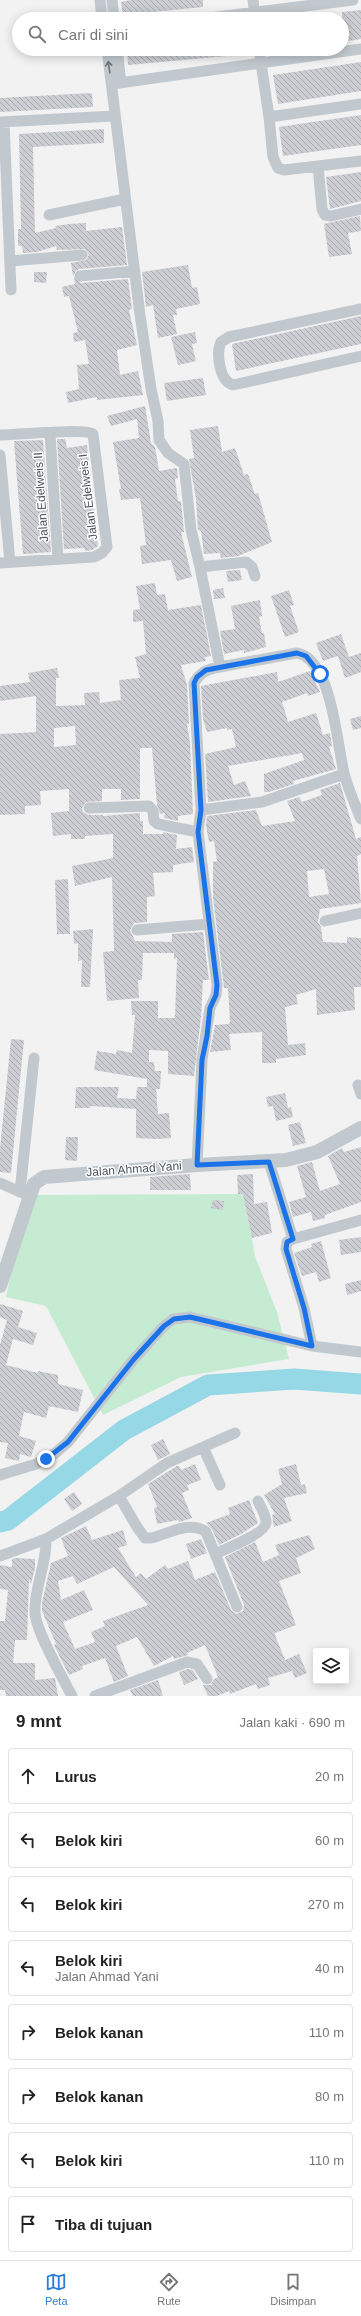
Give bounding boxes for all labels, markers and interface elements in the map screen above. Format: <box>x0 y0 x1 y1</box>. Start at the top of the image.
search box <box>12 12 349 56</box>
icon: search <box>26 23 48 45</box>
text: Cari di sini <box>58 26 128 43</box>
one-way arrow <box>105 61 113 74</box>
street label: Jalan Edelweis II <box>31 452 51 542</box>
street label: Jalan Edelweis I <box>76 453 100 541</box>
route start <box>311 665 329 683</box>
street label: Jalan Ahmad Yani <box>86 1159 182 1179</box>
route end <box>37 1450 55 1468</box>
map controls <box>313 1648 349 1684</box>
button: layers <box>313 1648 349 1684</box>
text: 9 mnt <box>16 1712 61 1731</box>
text: Jalan kaki · 690 m <box>240 1715 345 1730</box>
icon: ahead <box>17 1765 39 1787</box>
text: Lurus <box>55 1768 97 1785</box>
text: 20 m <box>315 1769 344 1784</box>
icon: left <box>17 1829 39 1851</box>
text: Belok kiri <box>55 1832 123 1849</box>
text: 60 m <box>315 1833 344 1848</box>
icon: left <box>17 1893 39 1915</box>
text: Belok kiri <box>55 1896 123 1913</box>
text: 270 m <box>308 1897 344 1912</box>
text: Belok kiri <box>55 1952 123 1969</box>
icon: left <box>17 1957 39 1979</box>
text: 40 m <box>315 1961 344 1976</box>
text: Jalan Ahmad Yani <box>55 1969 159 1984</box>
icon: right <box>17 2021 39 2043</box>
text: Belok kanan <box>55 2024 143 2041</box>
text: 110 m <box>309 2025 344 2040</box>
icon: right <box>17 2085 39 2107</box>
text: Belok kanan <box>55 2088 143 2105</box>
text: 80 m <box>315 2089 344 2104</box>
icon: left <box>17 2149 39 2171</box>
text: Belok kiri <box>55 2152 123 2169</box>
text: 110 m <box>309 2153 344 2168</box>
icon: arrive <box>17 2213 39 2235</box>
text: Tiba di tujuan <box>55 2216 152 2233</box>
tab: Peta <box>45 2271 68 2307</box>
tab: Rute <box>157 2271 181 2307</box>
tab: Disimpan <box>270 2271 316 2307</box>

